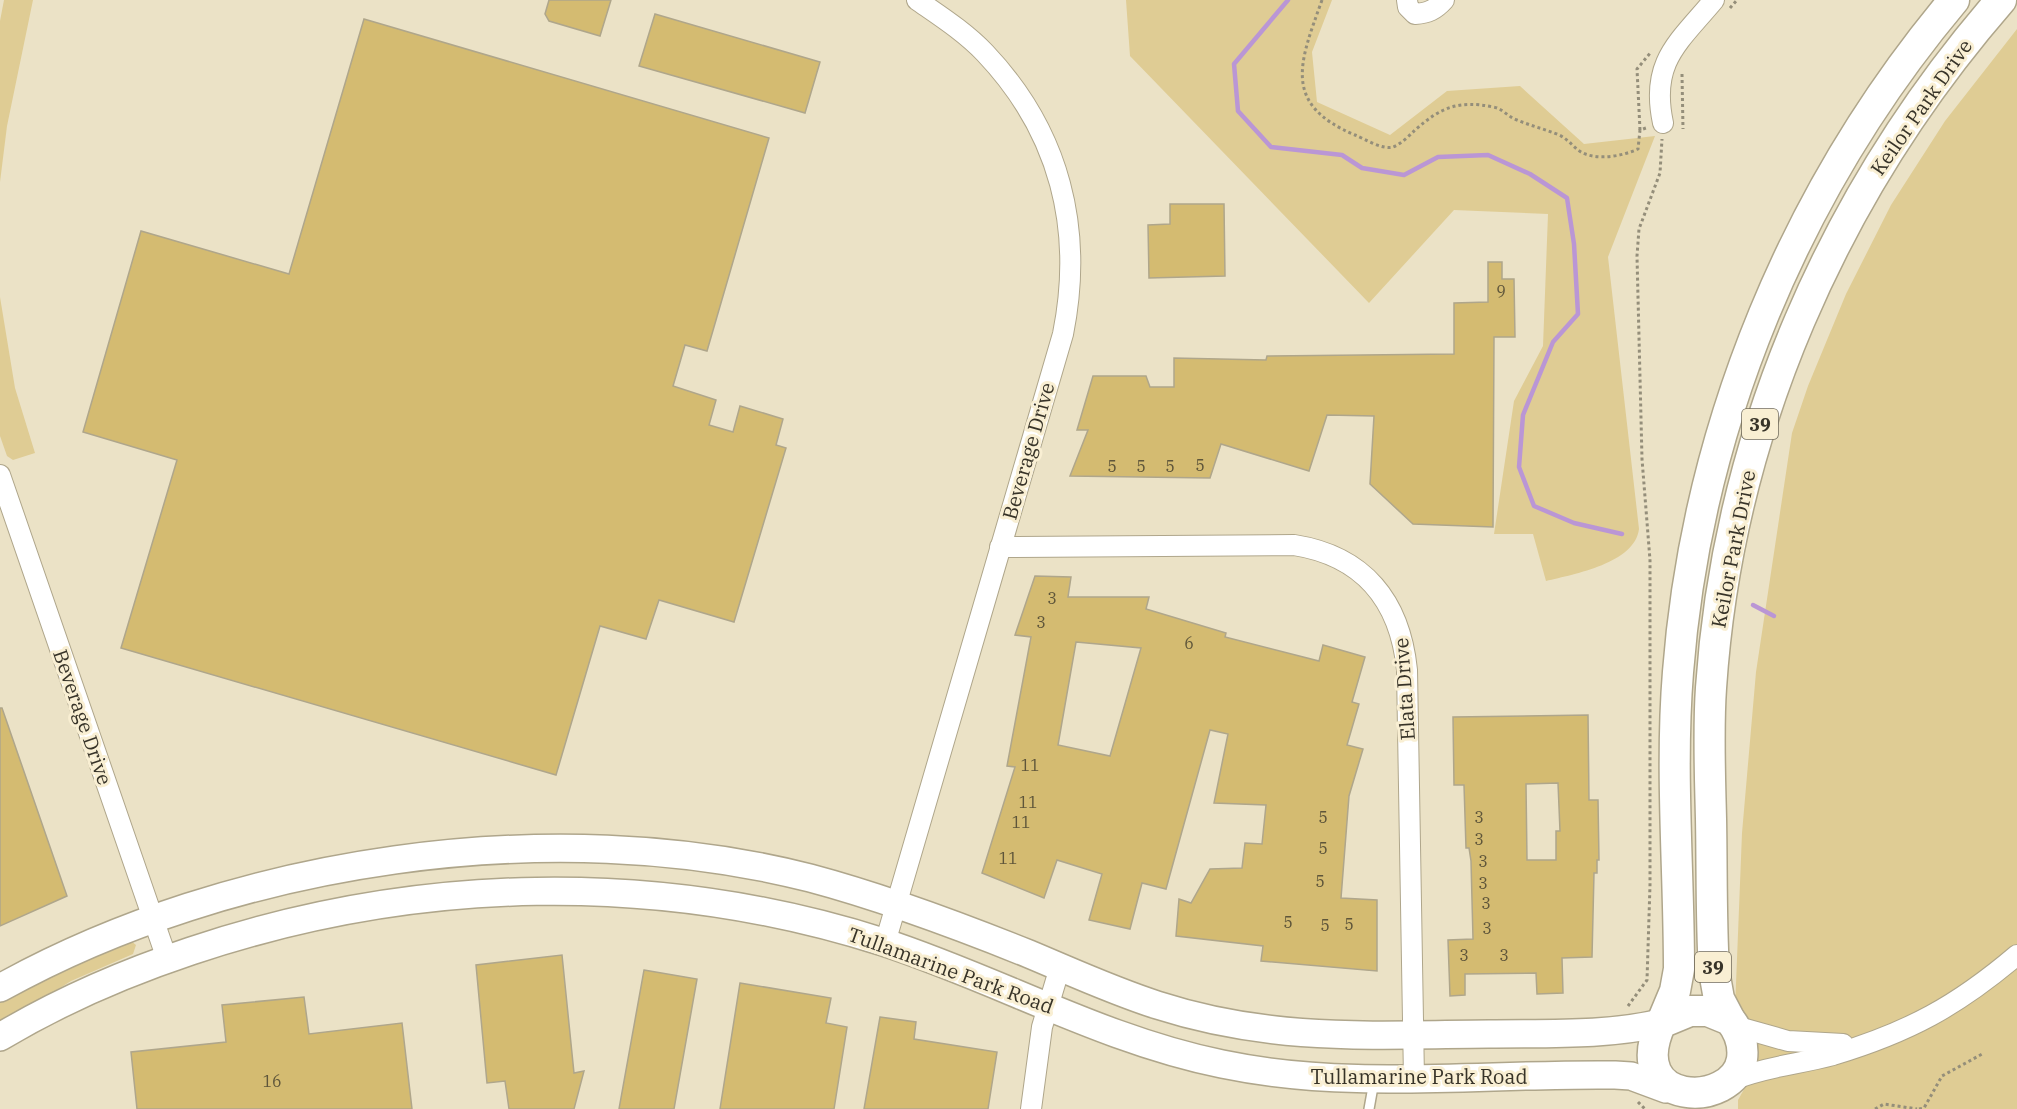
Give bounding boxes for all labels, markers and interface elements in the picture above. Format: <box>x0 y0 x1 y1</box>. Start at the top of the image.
street label: Keilor Park Drive <box>1864 34 1978 180</box>
house number: 9 <box>1496 281 1506 301</box>
street label: Beverage Drive <box>996 379 1060 523</box>
road number: 39 <box>1742 409 1778 439</box>
house number: 5 <box>1195 455 1205 475</box>
house number: 5 <box>1107 456 1117 476</box>
house number: 5 <box>1136 456 1146 476</box>
house number: 5 <box>1165 456 1175 476</box>
street label: Keilor Park Drive <box>1704 468 1762 630</box>
house number: 3 <box>1047 588 1057 608</box>
house number: 3 <box>1036 612 1046 632</box>
house number: 6 <box>1184 633 1194 653</box>
street label: Elata Drive <box>1387 637 1421 741</box>
street label: Beverage Drive <box>47 646 119 788</box>
house number: 11 <box>1020 755 1040 775</box>
house number: 11 <box>1018 792 1038 812</box>
house number: 5 <box>1318 807 1328 827</box>
house number: 3 <box>1474 807 1484 827</box>
house number: 11 <box>1011 812 1031 832</box>
house number: 3 <box>1474 829 1484 849</box>
house number: 5 <box>1318 838 1328 858</box>
house number: 11 <box>998 848 1018 868</box>
house number: 3 <box>1478 851 1488 871</box>
house number: 5 <box>1315 871 1325 891</box>
house number: 3 <box>1478 873 1488 893</box>
house number: 3 <box>1481 893 1491 913</box>
house number: 5 <box>1283 912 1293 932</box>
house number: 5 <box>1344 914 1354 934</box>
house number: 5 <box>1320 915 1330 935</box>
house number: 3 <box>1482 918 1492 938</box>
street label: Tullamarine Park Road <box>844 920 1058 1020</box>
house number: 3 <box>1459 945 1469 965</box>
house number: 3 <box>1499 945 1509 965</box>
road number: 39 <box>1695 952 1731 982</box>
street label: Tullamarine Park Road <box>1310 1063 1528 1090</box>
house number: 16 <box>262 1071 282 1091</box>

